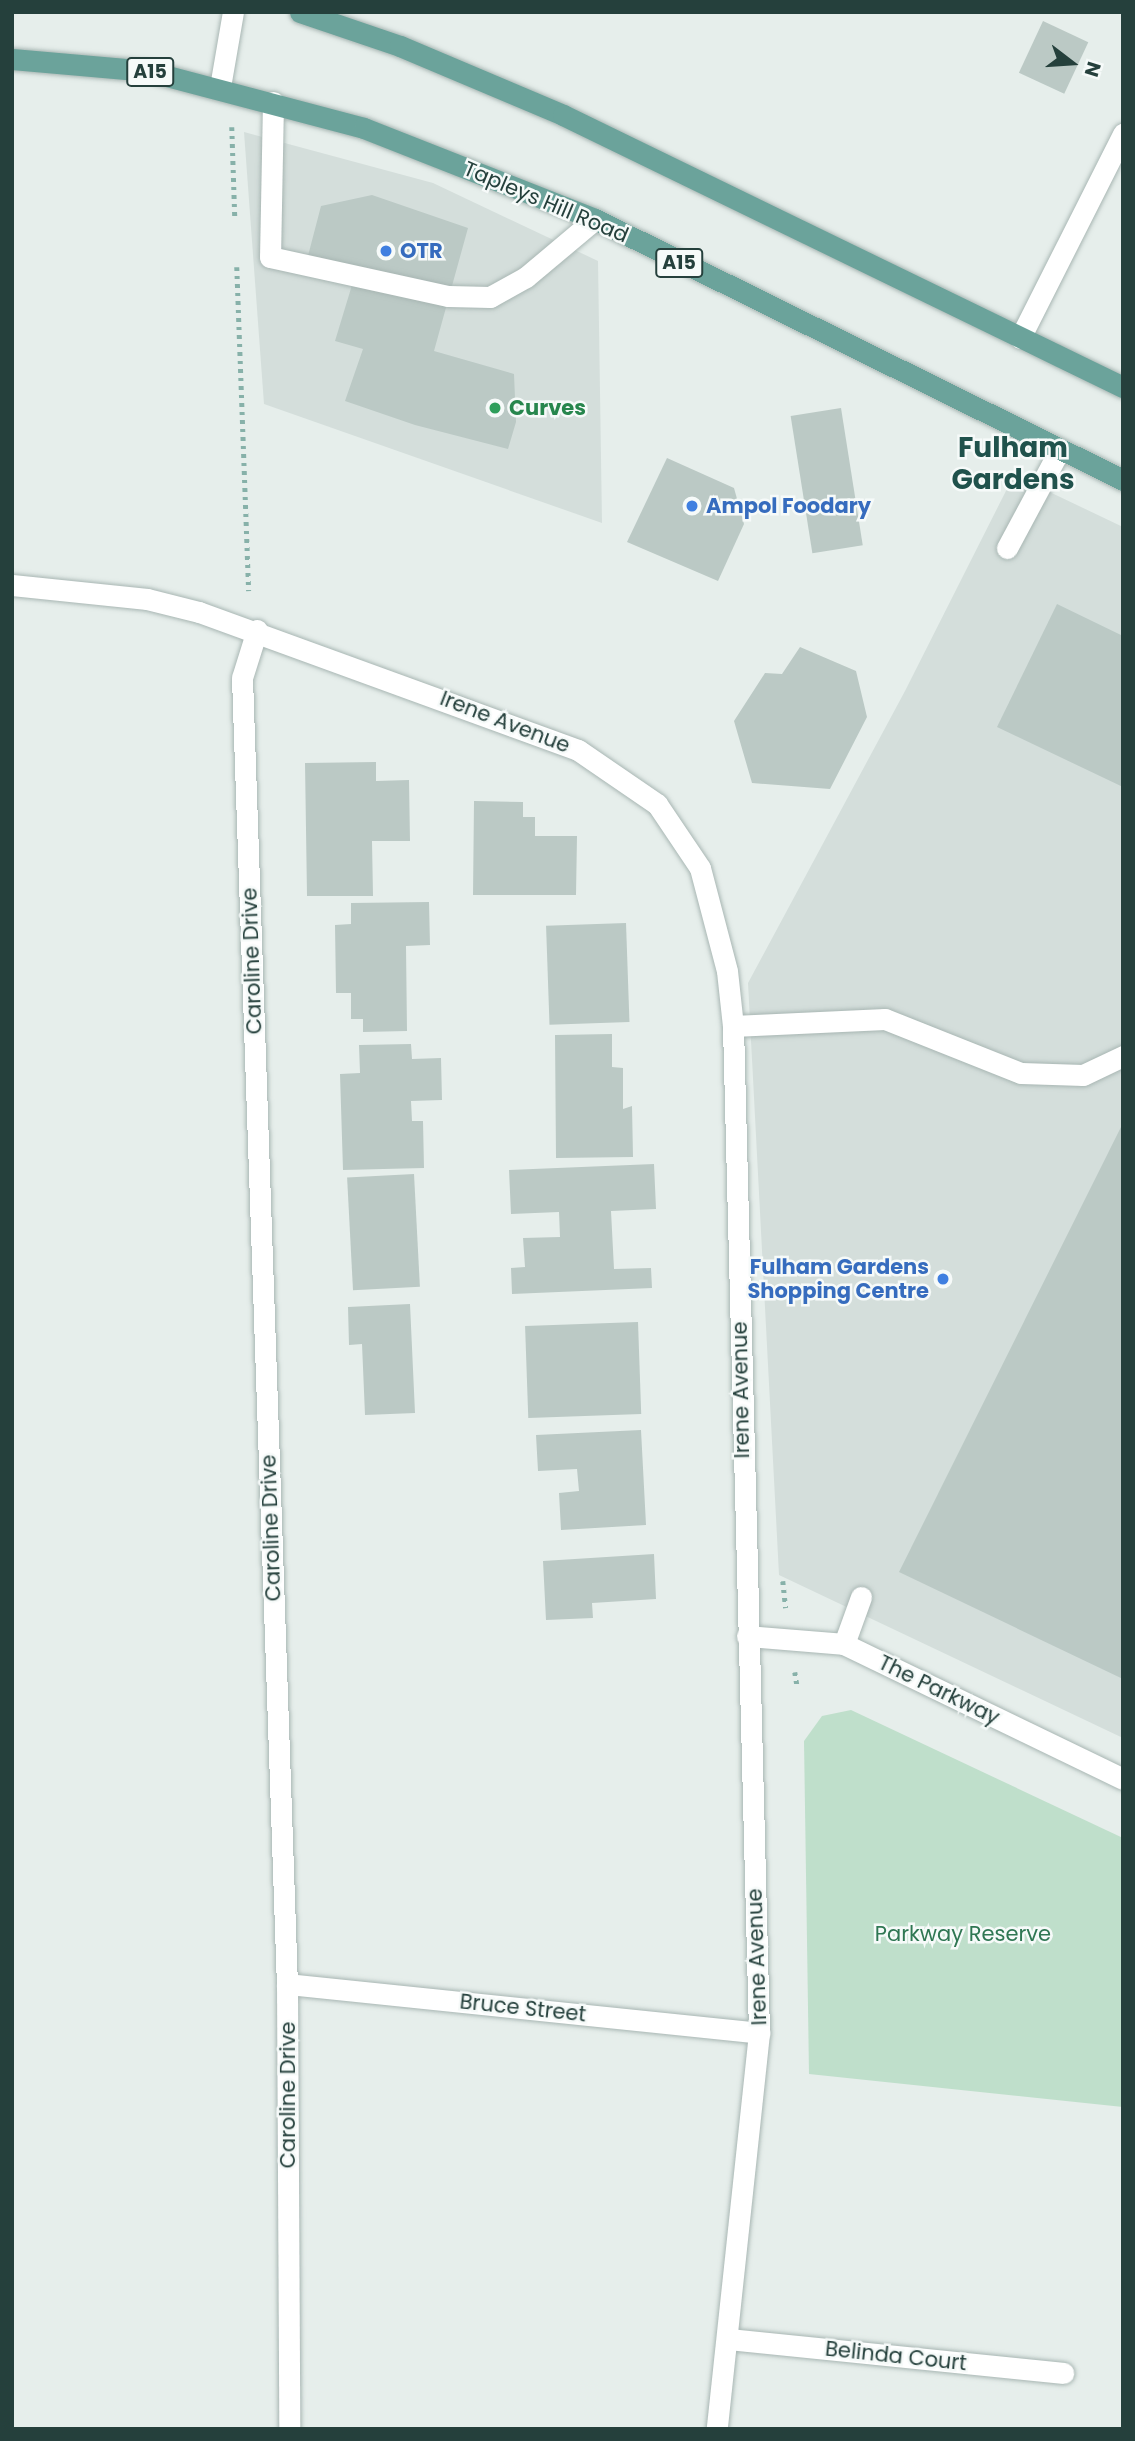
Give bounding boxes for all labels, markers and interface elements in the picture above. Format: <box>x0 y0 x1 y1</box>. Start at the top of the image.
north arrow <box>1037 28 1107 98</box>
road number: A15 <box>125 57 174 88</box>
text: N <box>1078 58 1108 80</box>
street label: Tapleys Hill Road <box>460 156 632 248</box>
place label: OTR <box>400 238 443 264</box>
marker: OTR <box>378 243 394 259</box>
road number: A15 <box>654 247 704 278</box>
place label: Curves <box>509 395 586 421</box>
marker: Curves <box>487 400 503 416</box>
district label: Fulham Gardens <box>951 431 1075 497</box>
place label: Ampol Foodary <box>706 493 871 519</box>
marker: Ampol Foodary <box>684 498 700 514</box>
street label: Irene Avenue <box>437 686 573 758</box>
street label: Caroline Drive <box>237 887 267 1035</box>
place label: Fulham Gardens Shopping Centre <box>747 1254 929 1304</box>
marker: Fulham Gardens Shopping Centre <box>935 1271 951 1287</box>
street label: Irene Avenue <box>727 1321 755 1459</box>
street label: Caroline Drive <box>256 1454 286 1602</box>
street label: The Parkway <box>874 1650 1004 1730</box>
street label: Irene Avenue <box>742 1888 772 2026</box>
park label: Parkway Reserve <box>875 1921 1051 1947</box>
street label: Bruce Street <box>459 1989 587 2027</box>
street label: Caroline Drive <box>275 2022 301 2168</box>
street label: Belinda Court <box>824 2336 968 2376</box>

